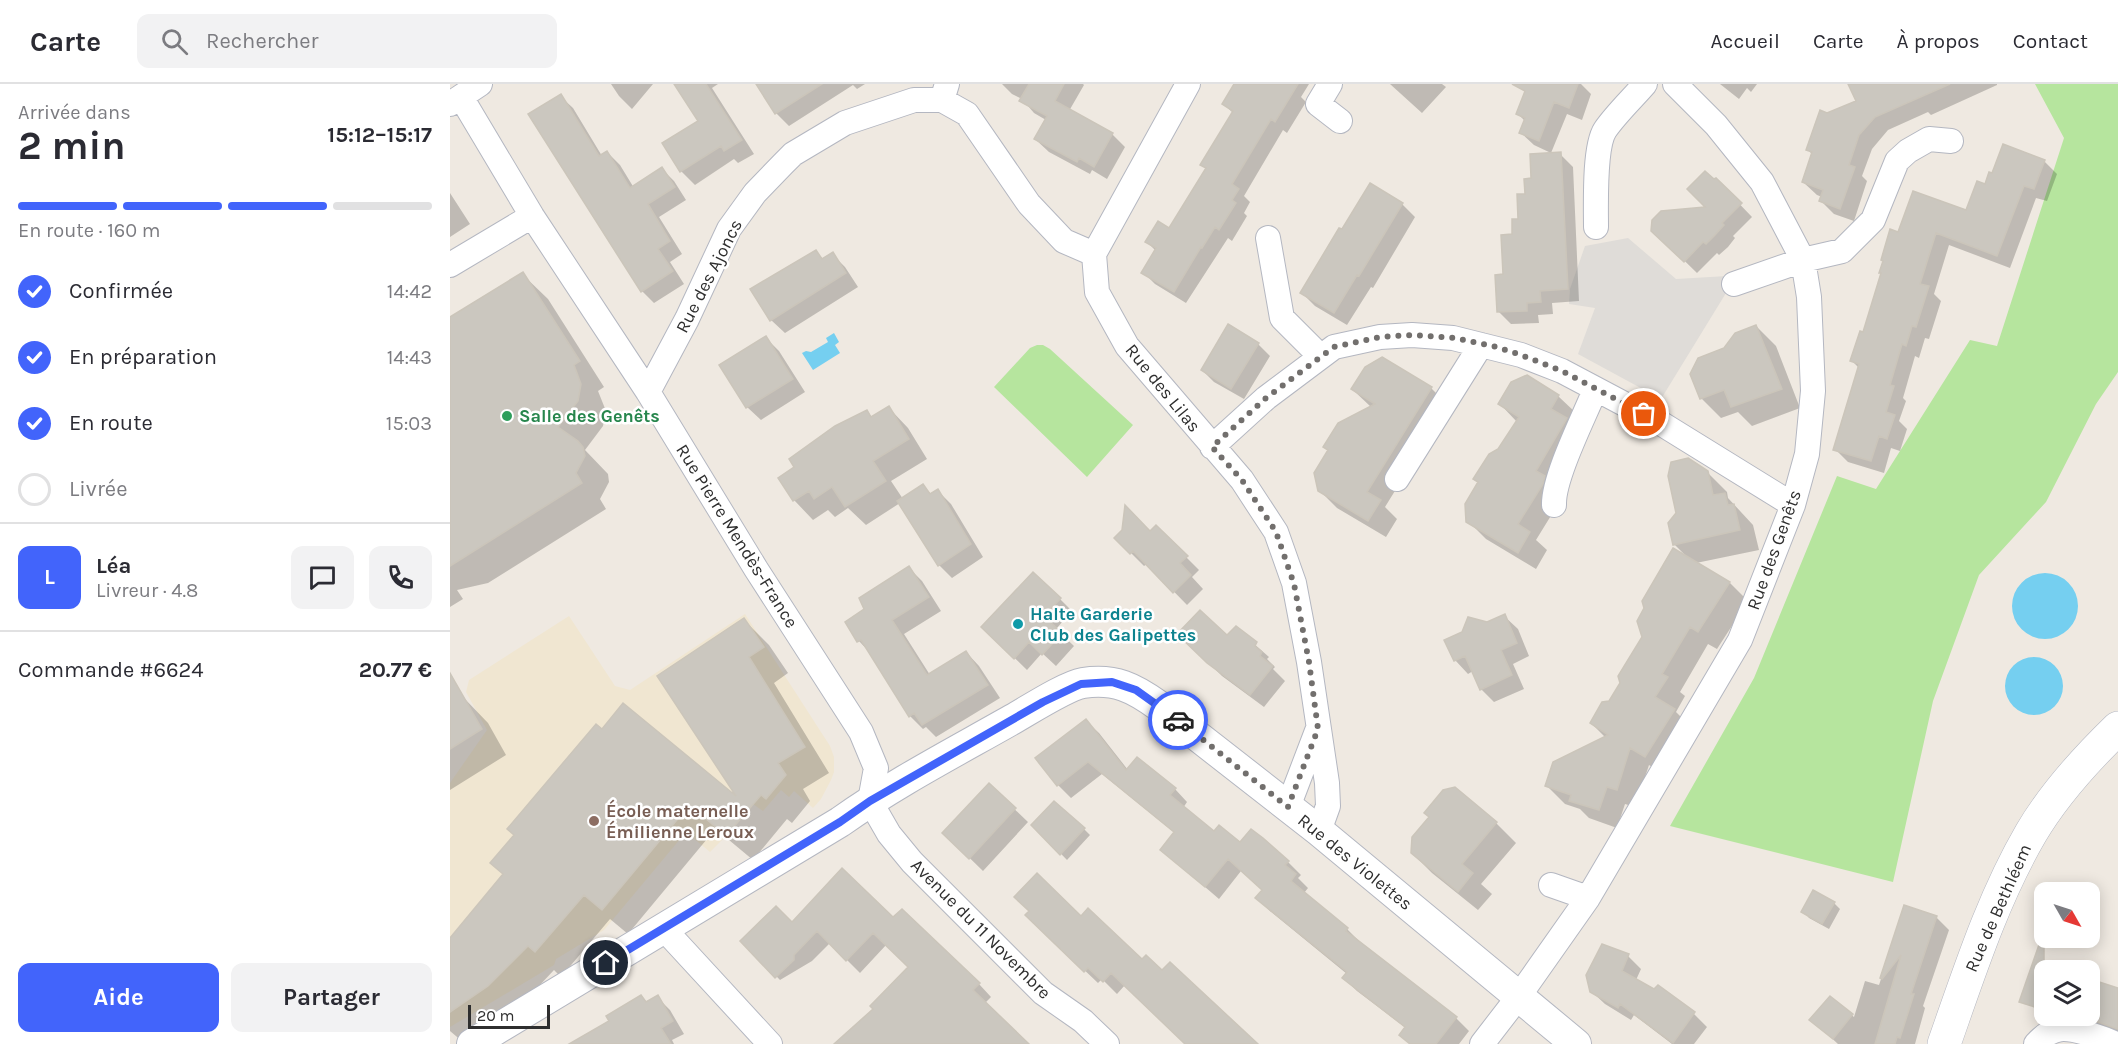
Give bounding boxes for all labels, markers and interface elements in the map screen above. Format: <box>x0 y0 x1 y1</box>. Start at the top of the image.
search box <box>137 14 557 68</box>
text: Carte <box>30 25 101 58</box>
icon: search <box>158 25 191 58</box>
text: Rechercher <box>206 28 319 54</box>
text: Accueil <box>1711 29 1780 53</box>
text: Carte <box>1813 29 1864 53</box>
text: À propos <box>1897 29 1980 53</box>
text: Contact <box>2013 29 2088 53</box>
text: Arrivée dans <box>18 101 131 124</box>
text: 15:12–15:17 <box>327 122 432 148</box>
text: 2 min <box>18 123 126 169</box>
street label: Rue des Ajoncs <box>671 216 747 336</box>
text: En route · 160 m <box>18 219 161 242</box>
icon: check <box>18 275 51 308</box>
text: Confirmée <box>69 278 173 304</box>
text: 14:42 <box>387 280 432 303</box>
street label: Rue des Lilas <box>1121 339 1205 437</box>
icon: check <box>18 341 51 374</box>
text: En préparation <box>69 344 217 370</box>
text: 14:43 <box>387 346 432 369</box>
pin <box>1618 388 1669 439</box>
icon: bag <box>1627 397 1660 430</box>
place label: Salle des Genêts <box>519 405 660 427</box>
icon: check <box>18 407 51 440</box>
marker: Salle des Genêts <box>500 409 514 423</box>
text: En route <box>69 410 153 436</box>
text: 15:03 <box>386 412 432 435</box>
street label: Rue Pierre Mendès-France <box>671 440 803 632</box>
text: Livrée <box>69 476 127 502</box>
street label: Rue des Genêts <box>1742 487 1806 613</box>
button: chat <box>291 546 354 609</box>
button: phone <box>369 546 432 609</box>
text: Léa <box>96 553 131 579</box>
text: L <box>44 564 55 590</box>
text: Livreur · 4.8 <box>96 579 198 602</box>
place label: Halte Garderie Club des Galipettes <box>1030 603 1196 646</box>
marker: Halte Garderie Club des Galipettes <box>1011 617 1025 631</box>
text: Commande #6624 <box>18 657 204 683</box>
text: 20.77 € <box>359 657 432 683</box>
courier <box>1148 690 1208 750</box>
icon: car <box>1162 704 1195 737</box>
place label: École maternelle Émilienne Leroux <box>606 799 754 843</box>
street label: Rue des Violettes <box>1293 809 1417 915</box>
marker: École maternelle Émilienne Leroux <box>587 814 601 828</box>
street label: Rue de Bethléem <box>1960 840 2036 976</box>
street label: Avenue du 11 Novembre <box>906 854 1056 1004</box>
north arrow <box>2034 882 2100 948</box>
map controls <box>2034 882 2100 1026</box>
pin <box>580 937 631 988</box>
icon: home <box>589 946 622 979</box>
button: layers <box>2034 960 2100 1026</box>
button: Aide <box>18 963 219 1032</box>
button: Partager <box>231 963 432 1032</box>
scale bar <box>468 1002 550 1030</box>
text: 20 m <box>477 1006 515 1025</box>

